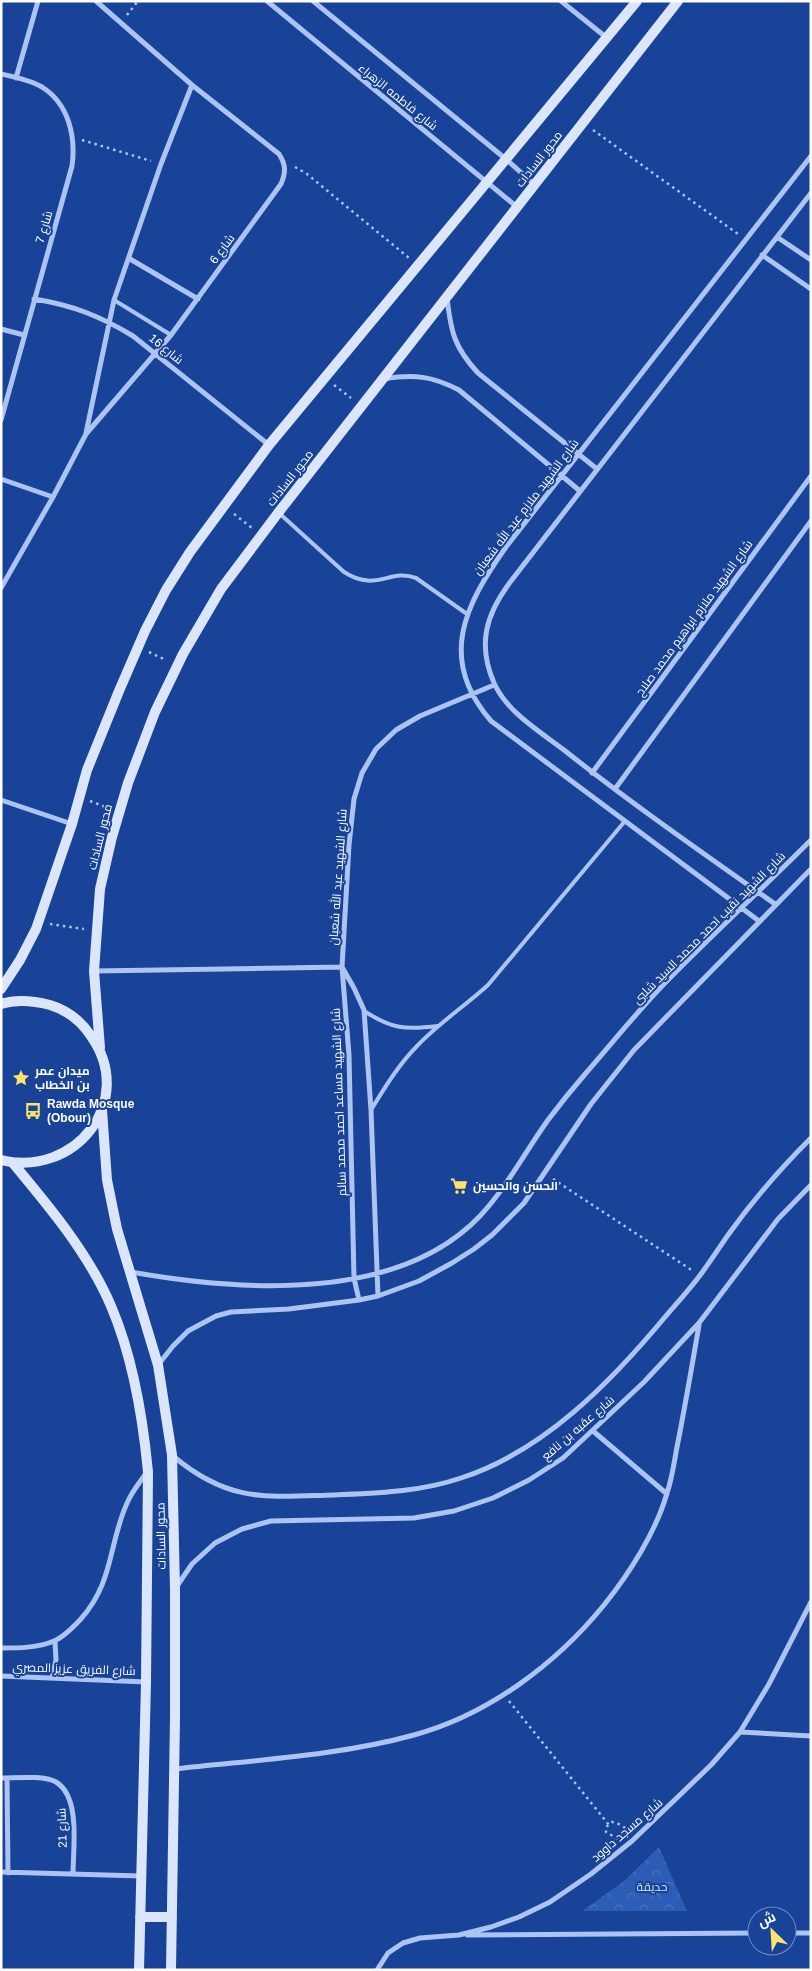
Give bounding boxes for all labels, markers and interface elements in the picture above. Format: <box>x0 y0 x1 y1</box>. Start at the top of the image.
street label: شارع فاطمه الزهراء <box>355 61 440 134</box>
street label: محور السادات <box>513 128 565 190</box>
street label: شارع 7 <box>33 209 56 245</box>
street label: شارع 6 <box>207 231 238 267</box>
street label: شارع 16 <box>145 331 186 368</box>
street label: شارع الشهيد ملازم عبد الله شعبان <box>469 436 583 578</box>
street label: محور السادات <box>264 447 316 509</box>
street label: شارع الشهيد ملازم ابراهيم محمد صلاح <box>633 537 756 699</box>
street label: محور السادات <box>85 803 115 871</box>
street label: شارع الشهيد عبد الله شعبان <box>325 808 351 946</box>
street label: شارع الشهيد نقيب احمد محمد السيد شلبى <box>630 849 789 1008</box>
street label: شارع الشهيد مساعد احمد محمد سالم <box>329 1008 350 1196</box>
place label: ميدان عمر بن الخطاب <box>34 1064 90 1093</box>
place icon: ميدان عمر بن الخطاب <box>11 1068 31 1088</box>
place label: Rawda Mosque (Obour) <box>47 1097 135 1125</box>
bus stop icon: Rawda Mosque (Obour) <box>23 1101 43 1121</box>
supermarket icon: الحسن والحسين <box>449 1176 469 1196</box>
place label: الحسن والحسين <box>473 1179 558 1194</box>
street label: شارع عقبه بن نافع <box>539 1393 618 1464</box>
street label: محور السادات <box>153 1502 169 1570</box>
street label: شارع الفريق عزيز المصري <box>12 1660 136 1681</box>
street label: شارع مسجد داوود <box>589 1795 666 1865</box>
street label: شارع 21 <box>54 1808 71 1848</box>
park label: حديقة <box>637 1880 667 1894</box>
north arrow <box>747 1906 797 1956</box>
text: ش <box>755 1908 778 1931</box>

